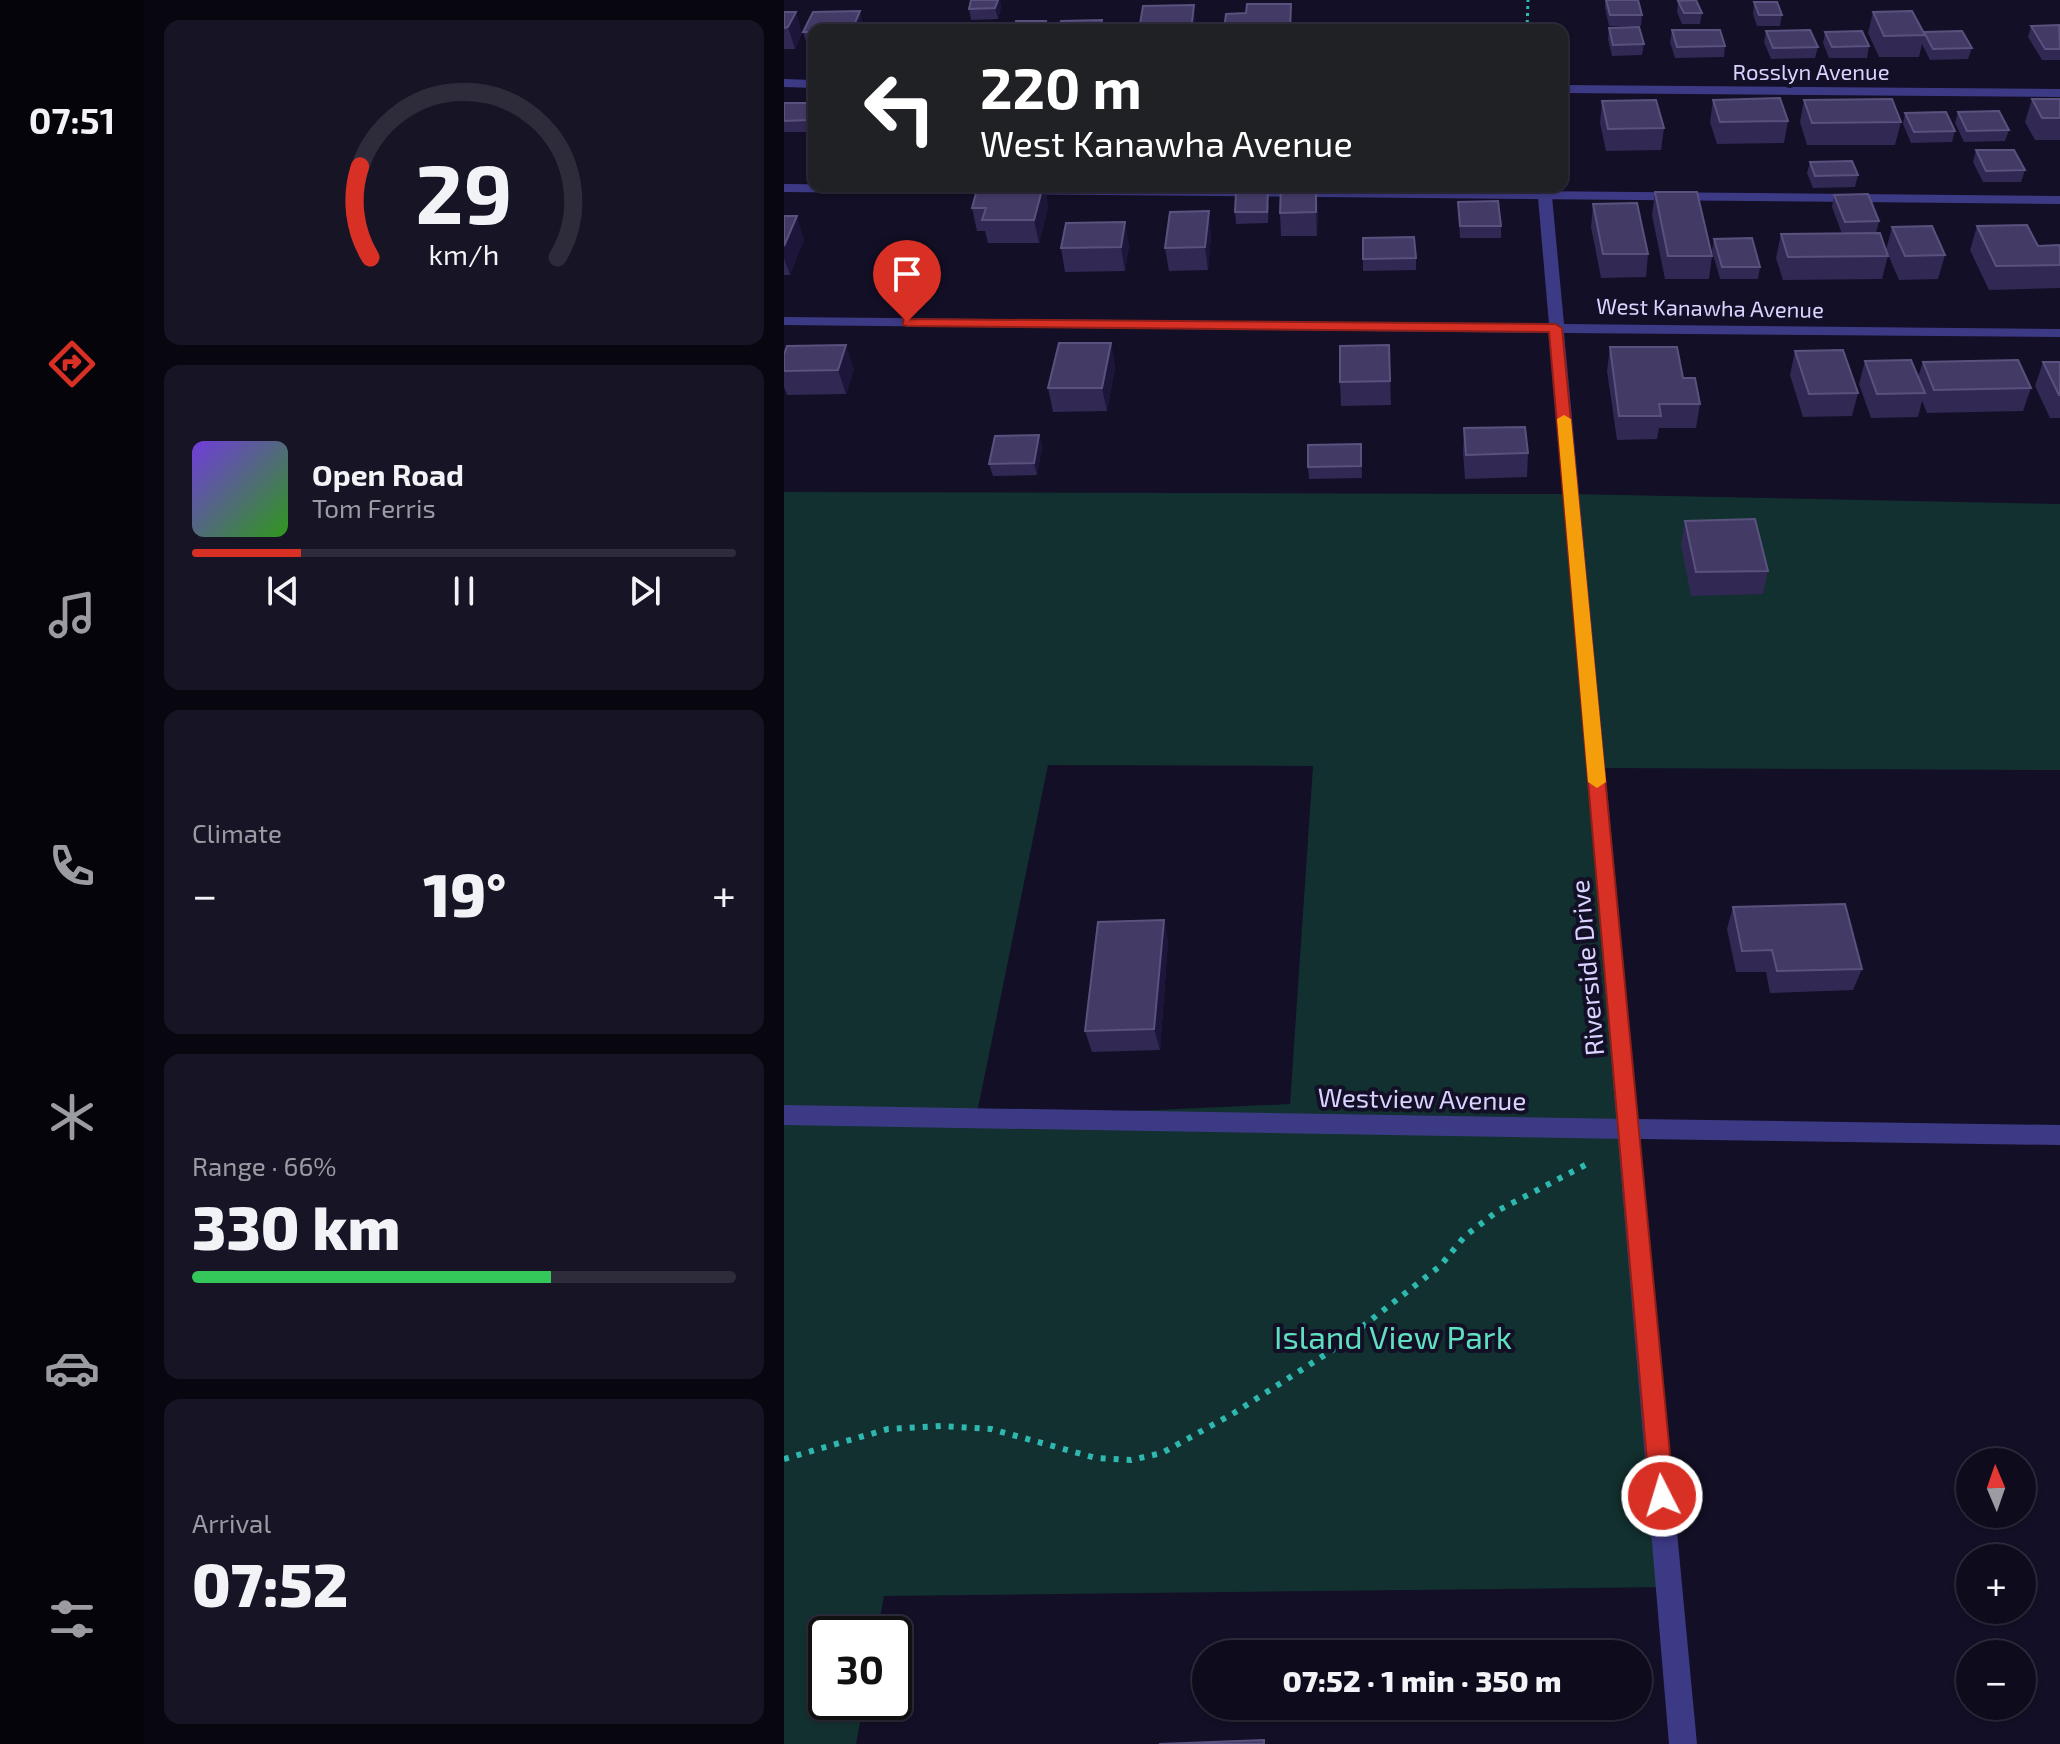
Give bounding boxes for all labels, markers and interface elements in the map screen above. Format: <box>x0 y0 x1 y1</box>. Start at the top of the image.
text: 220 m <box>980 53 1142 120</box>
icon: left <box>848 56 952 160</box>
street label: Rosslyn Avenue <box>1733 58 1889 84</box>
text: 07:51 <box>29 98 115 141</box>
text: West Kanawha Avenue <box>980 121 1353 164</box>
text: 29 <box>415 141 513 241</box>
text: km/h <box>429 237 499 272</box>
pin <box>873 240 941 322</box>
icon: arrive <box>885 252 929 296</box>
street label: West Kanawha Avenue <box>1596 292 1824 322</box>
icon: directions <box>44 336 100 392</box>
text: Open Road <box>312 456 464 492</box>
text: Tom Ferris <box>312 492 436 523</box>
icon: previous <box>261 569 305 613</box>
icon: pause <box>442 569 486 613</box>
icon: next <box>623 569 667 613</box>
icon: music <box>44 587 100 643</box>
text: Climate <box>192 817 282 848</box>
icon: phone <box>44 838 100 894</box>
text: 19° <box>423 857 506 929</box>
text: − <box>192 867 218 920</box>
text: + <box>712 867 736 920</box>
street label: Riverside Drive <box>1563 879 1609 1057</box>
street label: Westview Avenue <box>1317 1081 1527 1115</box>
icon: climate <box>44 1089 100 1145</box>
text: Range · 66% <box>192 1150 337 1181</box>
text: 330 km <box>192 1190 400 1262</box>
park label: Island View Park <box>1274 1317 1512 1355</box>
icon: car <box>44 1340 100 1396</box>
north arrow <box>1956 1448 2036 1528</box>
map controls <box>1956 1448 2036 1720</box>
position arrow <box>1620 1454 1704 1538</box>
text: Arrival <box>192 1507 271 1538</box>
button: + <box>1956 1544 2036 1624</box>
text: 07:52 <box>192 1547 348 1619</box>
icon: filters <box>44 1591 100 1647</box>
speed limit sign: 30 <box>808 1616 912 1720</box>
button: − <box>1956 1640 2036 1720</box>
text: 07:52 · 1 min · 350 m <box>1283 1662 1561 1698</box>

